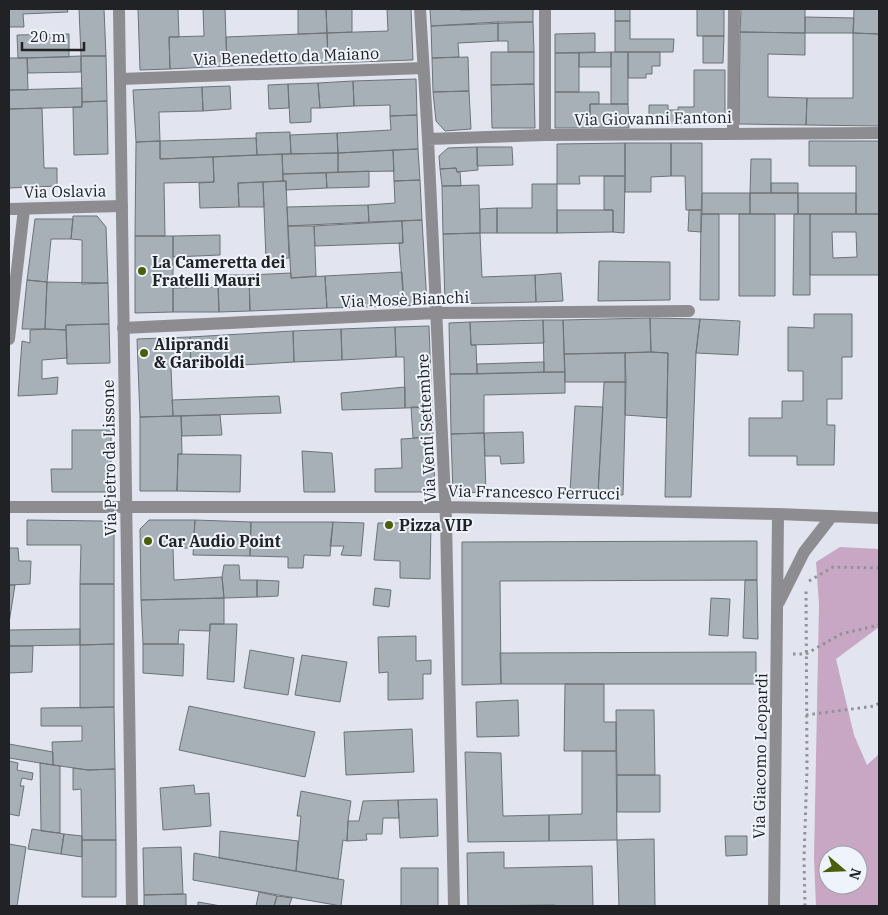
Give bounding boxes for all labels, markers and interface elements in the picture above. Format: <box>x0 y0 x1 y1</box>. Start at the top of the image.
scale bar <box>22 20 85 52</box>
text: 20 m <box>30 27 66 46</box>
street label: Via Benedetto da Maiano <box>193 43 379 69</box>
street label: Via Giovanni Fantoni <box>574 107 732 129</box>
street label: Via Oslavia <box>23 180 107 202</box>
place label: La Cameretta dei Fratelli Mauri <box>152 252 285 290</box>
marker: La Cameretta dei Fratelli Mauri <box>136 265 148 277</box>
street label: Via Mosè Bianchi <box>340 287 470 311</box>
place label: Aliprandi & Gariboldi <box>154 334 245 372</box>
marker: Aliprandi & Gariboldi <box>138 347 150 359</box>
street label: Via Venti Settembre <box>412 353 440 503</box>
street label: Via Pietro da Lissone <box>98 379 120 537</box>
street label: Via Francesco Ferrucci <box>448 480 620 504</box>
place label: Pizza VIP <box>399 515 473 535</box>
marker: Pizza VIP <box>383 519 395 531</box>
place label: Car Audio Point <box>158 531 281 551</box>
marker: Car Audio Point <box>142 535 154 547</box>
street label: Via Giacomo Leopardi <box>749 673 771 839</box>
north arrow <box>818 845 868 895</box>
text: N <box>845 866 866 882</box>

